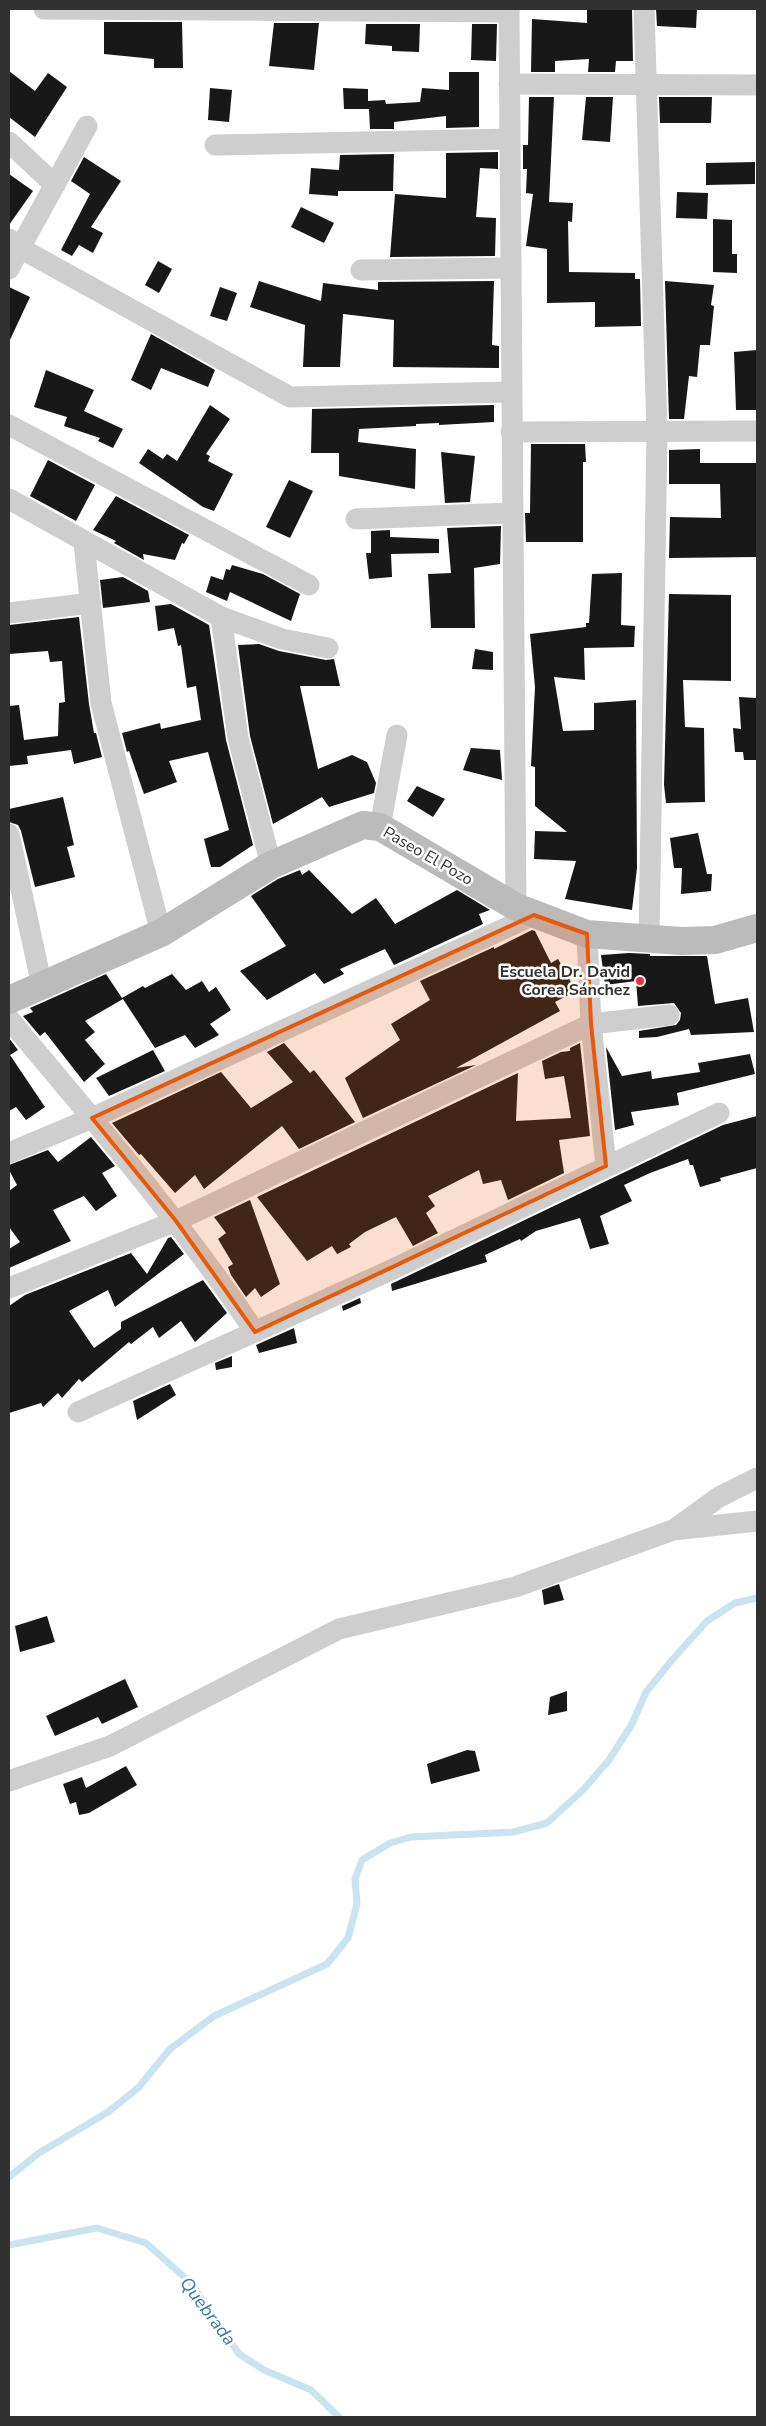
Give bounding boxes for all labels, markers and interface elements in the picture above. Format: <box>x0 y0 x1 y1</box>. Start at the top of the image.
street label: Paseo El Pozo <box>379 821 477 891</box>
place label: Escuela Dr. David Corea Sánchez <box>500 961 630 1001</box>
marker: Escuela Dr. David Corea Sánchez <box>634 975 646 987</box>
water label: Quebrada <box>174 2272 242 2350</box>

